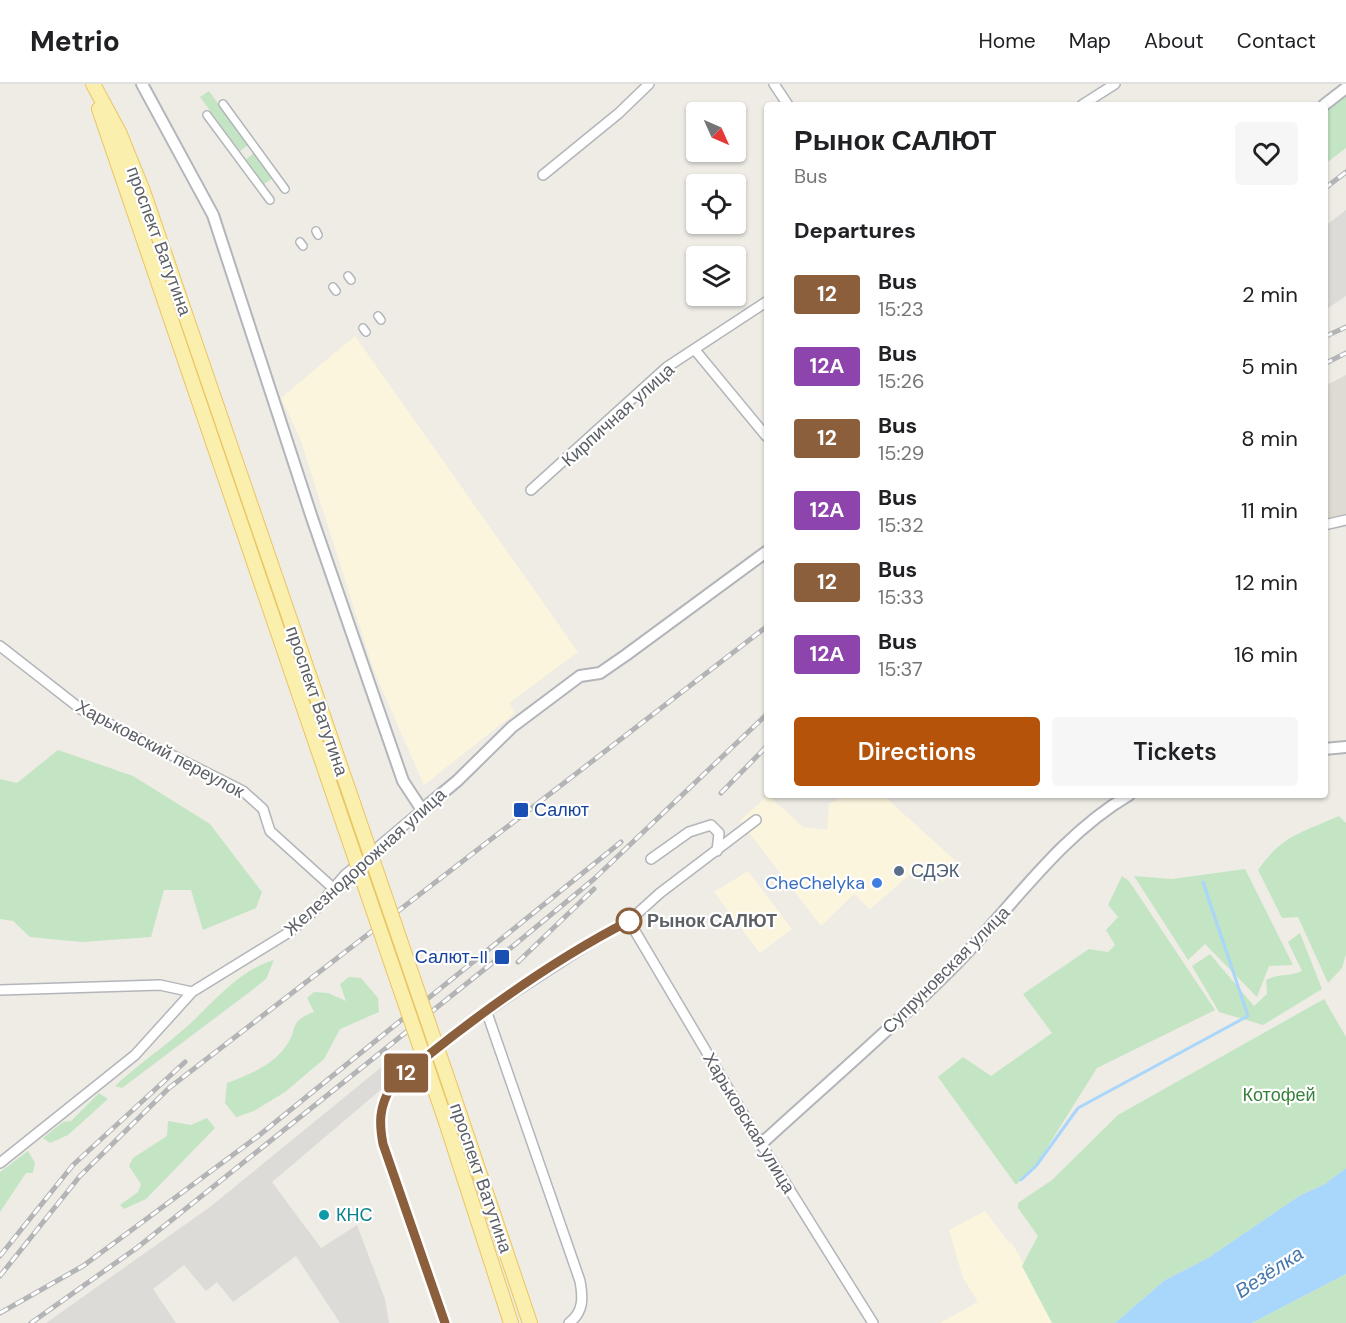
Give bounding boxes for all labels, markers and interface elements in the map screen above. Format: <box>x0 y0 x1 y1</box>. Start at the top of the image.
text: Metrio <box>30 23 120 60</box>
text: Home <box>978 27 1036 55</box>
text: Map <box>1069 27 1111 55</box>
text: About <box>1144 27 1204 55</box>
text: Contact <box>1237 27 1316 55</box>
north arrow <box>686 102 746 162</box>
map controls <box>686 102 746 306</box>
text: Рынок САЛЮТ <box>794 122 996 159</box>
button: heart <box>1235 122 1298 185</box>
street label: проспект Ватутина <box>121 163 197 320</box>
text: Bus <box>794 163 828 189</box>
button: locate <box>686 174 746 234</box>
text: Departures <box>794 216 916 245</box>
button: layers <box>686 246 746 306</box>
text: Bus <box>878 267 917 296</box>
text: 12 <box>817 280 837 308</box>
text: 2 min <box>1242 280 1298 309</box>
text: 15:23 <box>878 296 924 322</box>
text: Bus <box>878 339 917 368</box>
text: 12А <box>810 352 844 380</box>
text: 5 min <box>1241 352 1298 381</box>
street label: Кирпичная улица <box>557 357 680 472</box>
text: 15:26 <box>878 368 925 394</box>
text: Bus <box>878 411 917 440</box>
text: 12 <box>817 424 837 452</box>
text: 8 min <box>1241 424 1298 453</box>
text: 15:29 <box>878 440 924 466</box>
text: Bus <box>878 483 917 512</box>
text: 12А <box>810 496 844 524</box>
text: 11 min <box>1241 496 1298 525</box>
text: 15:32 <box>878 512 924 538</box>
text: Bus <box>878 555 917 584</box>
text: 12 <box>817 568 837 596</box>
text: 12 min <box>1235 568 1298 597</box>
text: 15:33 <box>878 584 924 610</box>
street label: проспект Ватутина <box>280 623 354 780</box>
text: Bus <box>878 627 917 656</box>
text: 12А <box>810 640 844 668</box>
text: 16 min <box>1234 640 1298 669</box>
text: 15:37 <box>878 656 923 682</box>
street label: Харьковский переулок <box>72 694 248 804</box>
button: Directions <box>794 717 1040 786</box>
button: Tickets <box>1052 717 1298 786</box>
street label: Железнодорожная улица <box>279 782 452 941</box>
place label: Салют <box>534 798 589 822</box>
marker: Салют <box>512 801 530 819</box>
place label: СДЭК <box>911 859 960 883</box>
marker: СДЭК <box>892 864 906 878</box>
place label: CheChelyka <box>765 871 865 895</box>
marker: CheChelyka <box>870 876 884 890</box>
street label: Супруновская улица <box>877 900 1016 1039</box>
marker: Рынок САЛЮТ <box>616 908 642 934</box>
place label: Рынок САЛЮТ <box>647 909 777 933</box>
place label: Салют-II <box>415 945 488 969</box>
marker: Салют-II <box>493 948 511 966</box>
street label: Харьковская улица <box>697 1048 801 1199</box>
line badge: 12 <box>379 1054 433 1092</box>
text: 12 <box>396 1059 416 1087</box>
park label: Котофей <box>1242 1083 1316 1107</box>
street label: проспект Ватутина <box>444 1100 518 1257</box>
place label: КНС <box>336 1203 372 1227</box>
marker: КНС <box>317 1208 331 1222</box>
water label: Везёлка <box>1230 1240 1308 1304</box>

